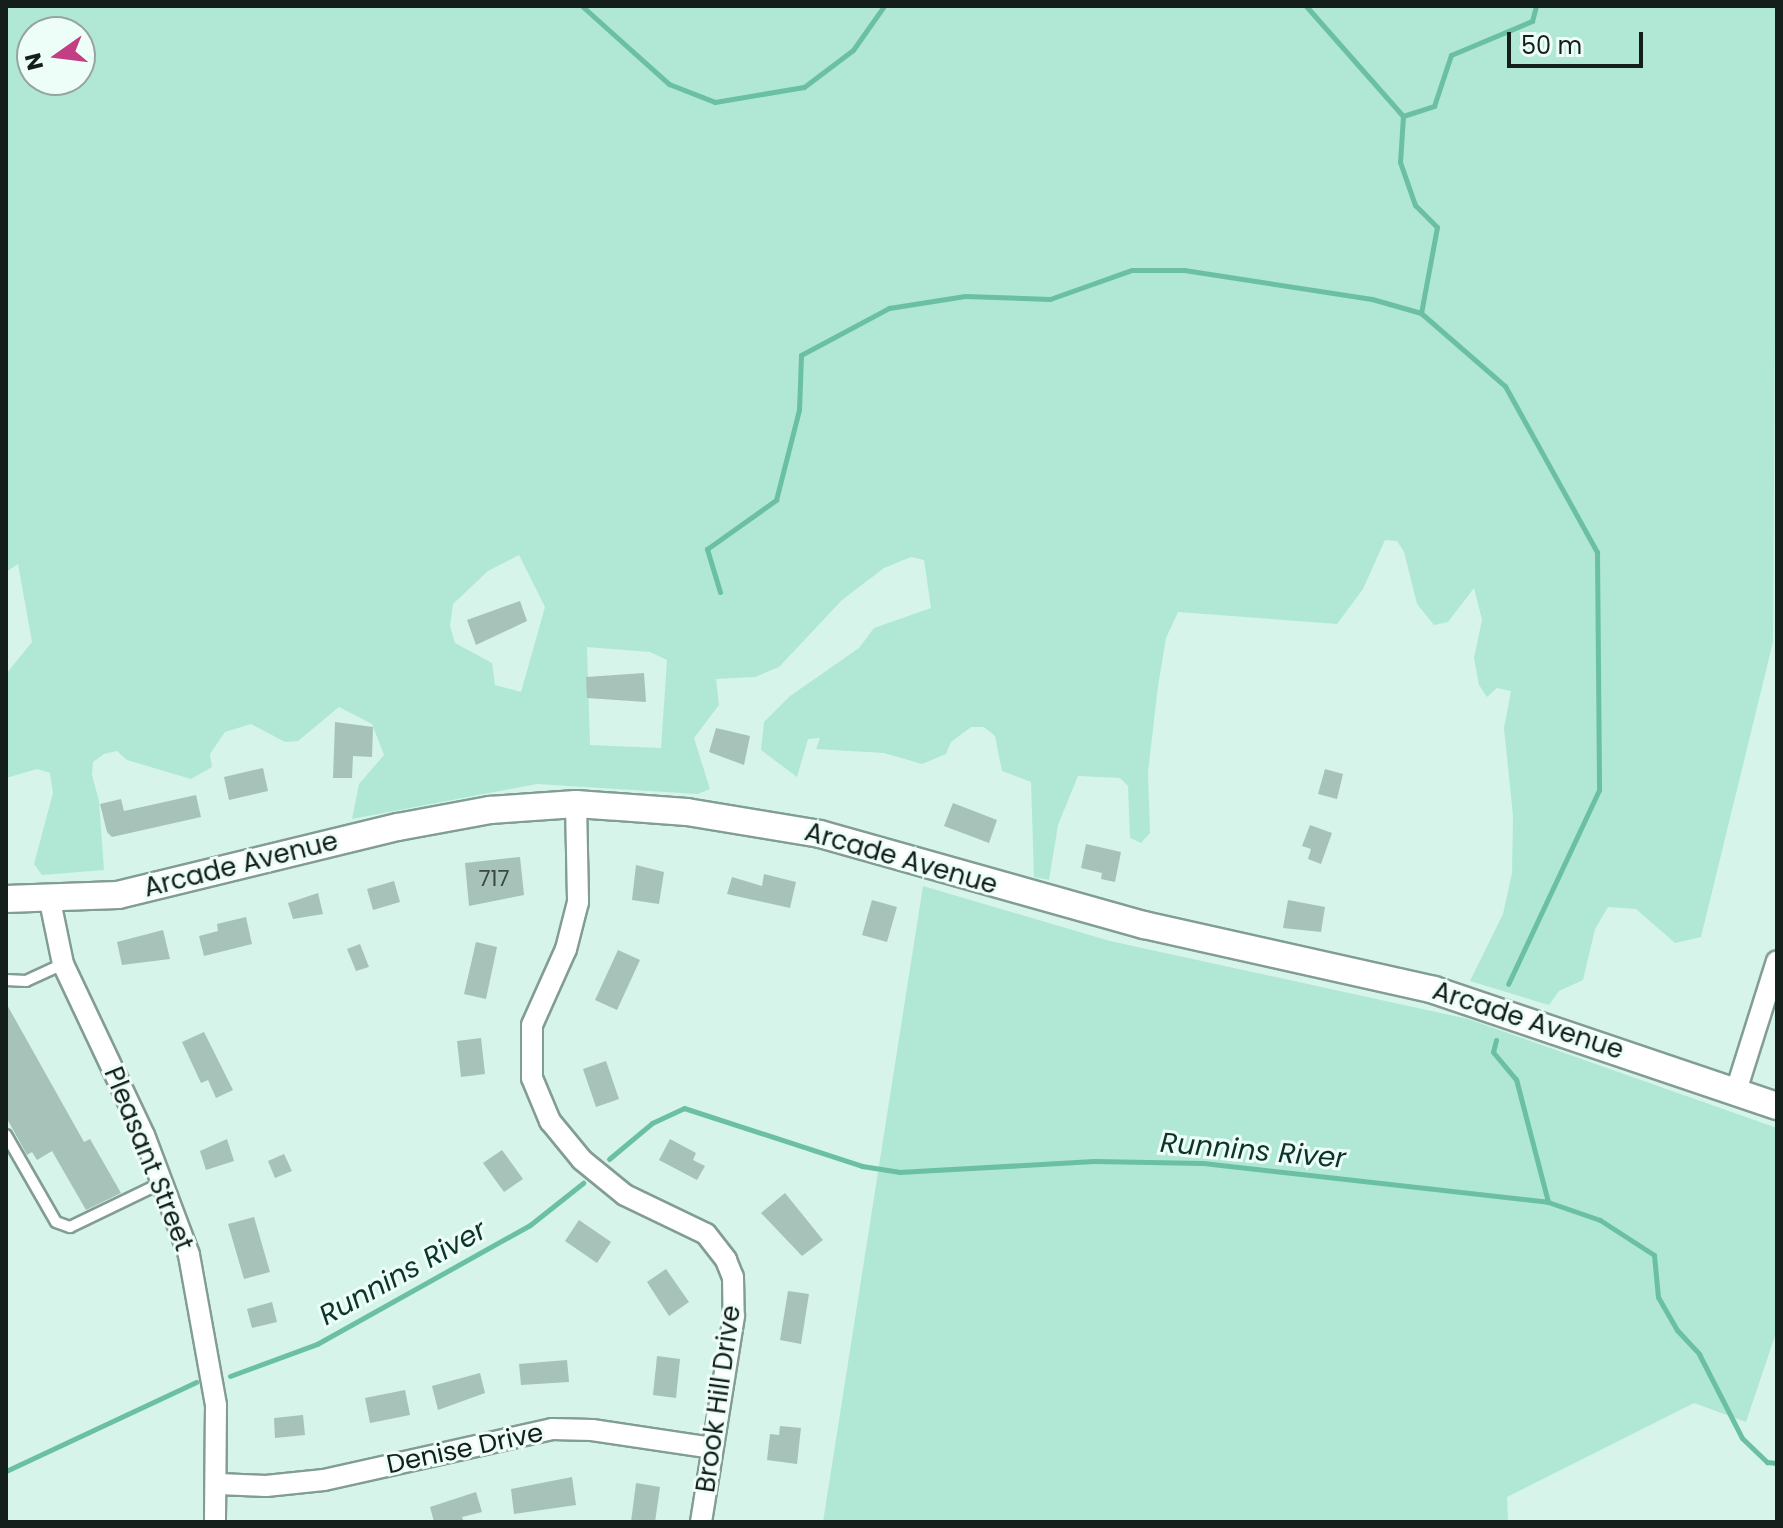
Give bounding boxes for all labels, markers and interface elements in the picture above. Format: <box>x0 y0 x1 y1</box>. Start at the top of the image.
north arrow <box>16 16 96 96</box>
scale bar <box>1511 16 1647 66</box>
text: 50 m <box>1521 29 1582 62</box>
text: N <box>17 50 51 73</box>
street label: Arcade Avenue <box>801 817 1001 901</box>
street label: Arcade Avenue <box>141 826 341 904</box>
house number: 717 <box>478 866 510 892</box>
street label: Arcade Avenue <box>1429 975 1627 1067</box>
street label: Pleasant Street <box>97 1063 199 1255</box>
water label: Runnins River <box>1159 1126 1347 1176</box>
water label: Runnins River <box>314 1213 492 1333</box>
street label: Brook Hill Drive <box>690 1303 748 1495</box>
street label: Denise Drive <box>384 1417 546 1481</box>

